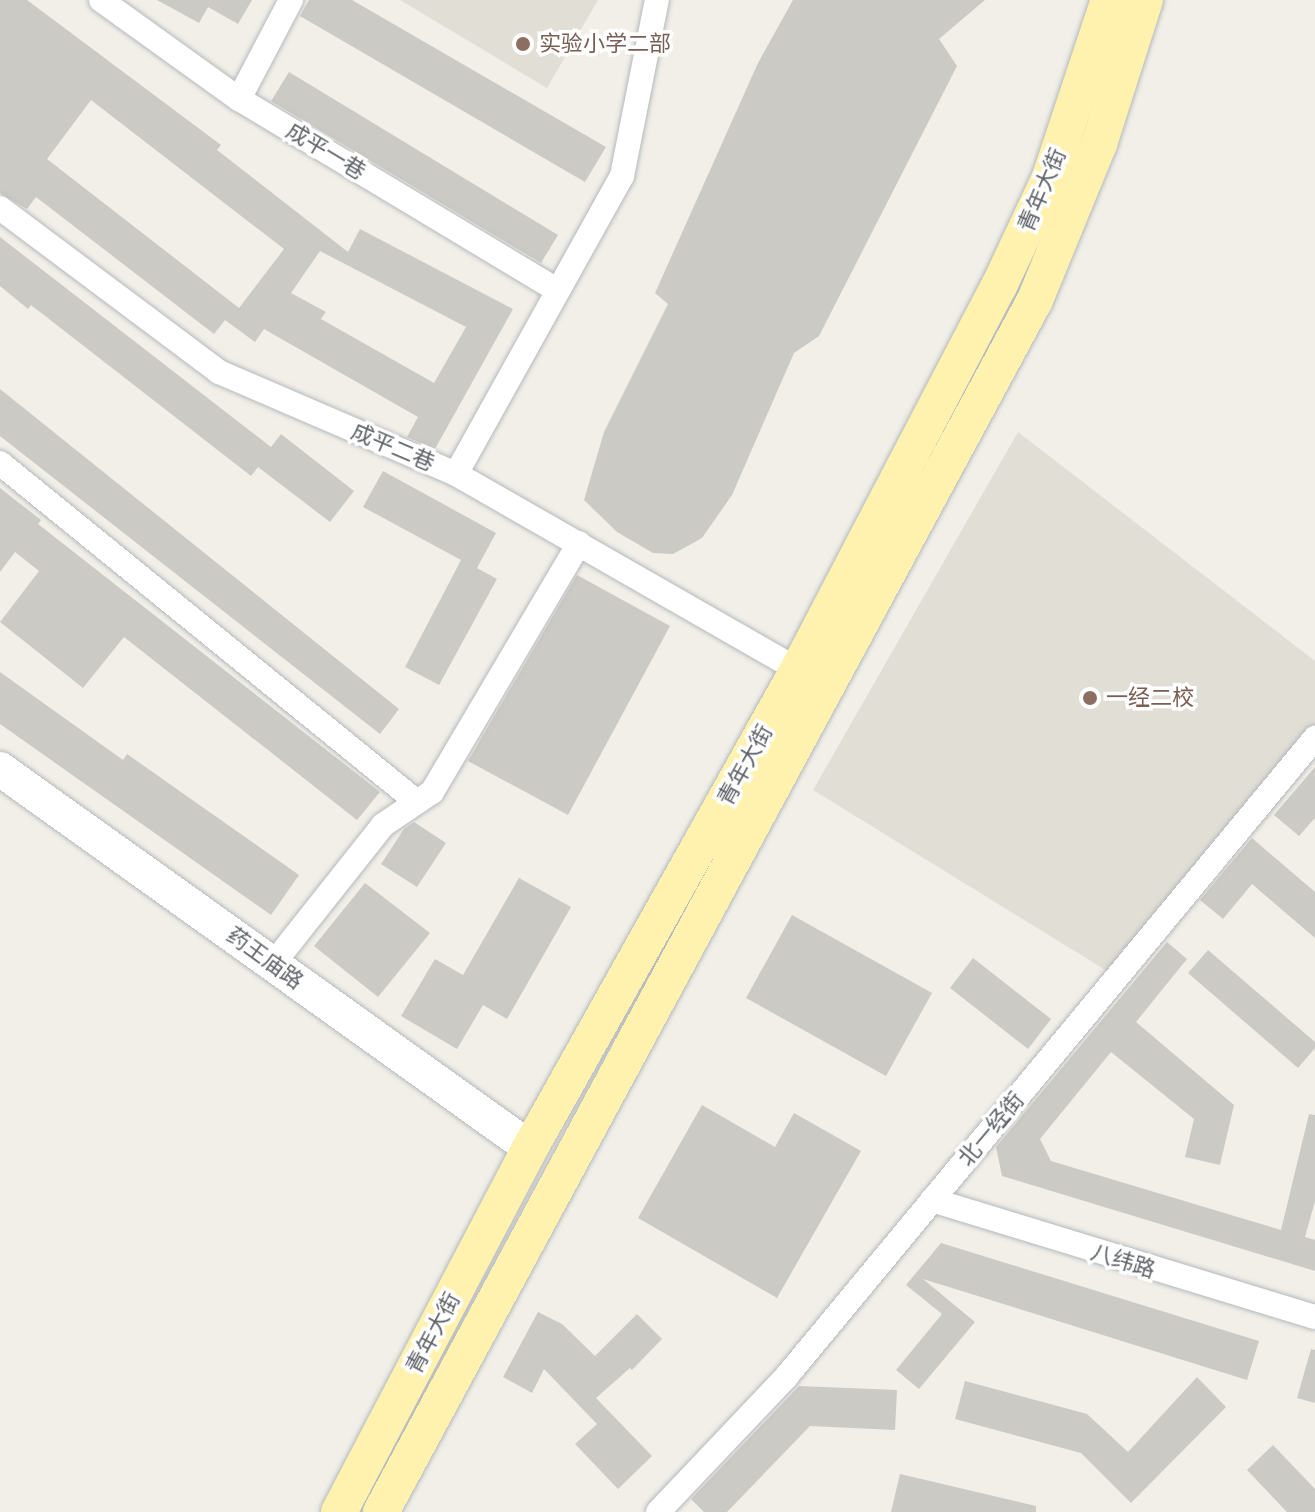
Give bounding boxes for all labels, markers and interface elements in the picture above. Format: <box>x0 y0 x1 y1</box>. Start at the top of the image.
place label: 实验小学二部 <box>539 31 671 57</box>
marker: 实验小学二部 <box>514 35 532 53</box>
street label: 成平一巷 <box>281 117 371 185</box>
street label: 青年大街 <box>1013 144 1071 236</box>
street label: 成平二巷 <box>347 418 439 476</box>
place label: 一经二校 <box>1106 685 1194 711</box>
marker: 一经二校 <box>1081 689 1099 707</box>
street label: 青年大街 <box>712 720 778 810</box>
street label: 药王庙路 <box>222 921 308 995</box>
street label: 北一经街 <box>953 1087 1029 1171</box>
street label: 八纬路 <box>1088 1239 1158 1283</box>
street label: 青年大街 <box>401 1288 465 1378</box>

